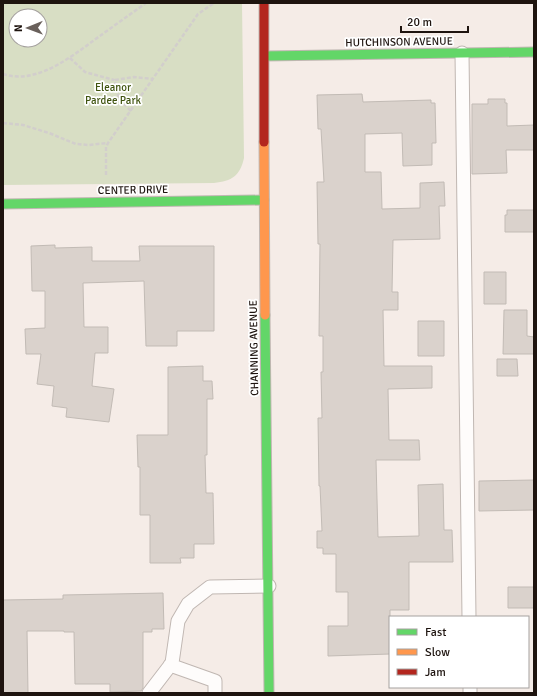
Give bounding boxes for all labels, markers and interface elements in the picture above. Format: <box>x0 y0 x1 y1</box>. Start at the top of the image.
north arrow <box>8 8 48 48</box>
scale bar <box>401 8 468 34</box>
text: 20 m <box>407 15 432 30</box>
text: N <box>12 24 25 32</box>
street label: HUTCHINSON AVENUE <box>345 35 453 49</box>
park label: Eleanor Pardee Park <box>85 81 141 107</box>
street label: CENTER DRIVE <box>98 183 168 197</box>
street label: CHANNING AVENUE <box>247 300 261 396</box>
legend <box>389 616 529 688</box>
text: Fast <box>425 625 446 640</box>
text: Slow <box>425 645 450 660</box>
text: Jam <box>425 665 446 680</box>

